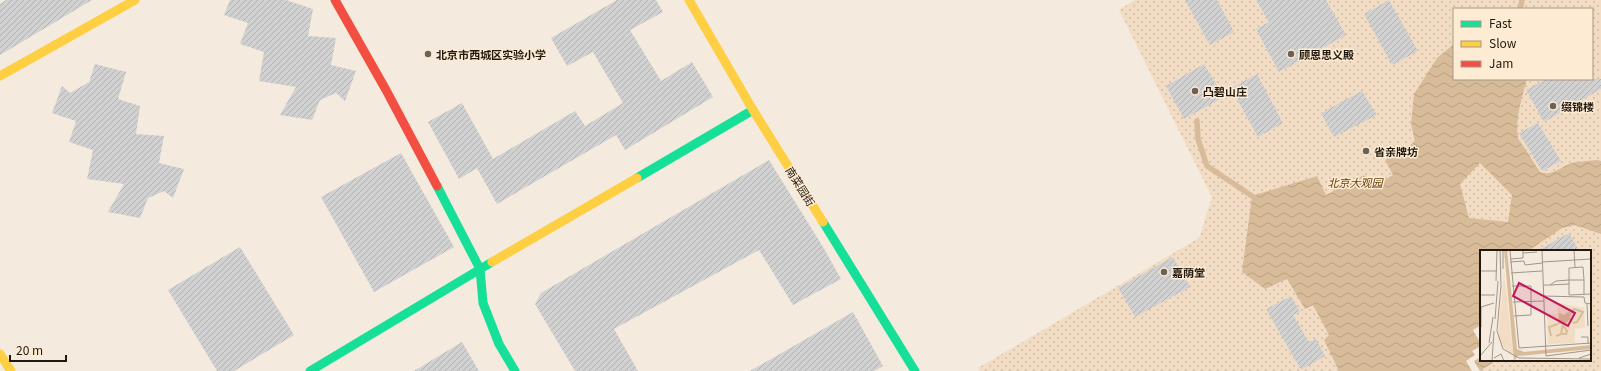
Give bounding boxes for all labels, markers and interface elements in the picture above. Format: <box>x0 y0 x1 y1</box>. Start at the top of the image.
legend <box>1453 8 1593 80</box>
text: Fast <box>1489 14 1512 31</box>
text: Slow <box>1489 34 1517 51</box>
place label: 北京市西城区实验小学 <box>436 46 546 62</box>
place label: 顾恩思义殿 <box>1299 46 1354 62</box>
marker: 北京市西城区实验小学 <box>423 49 433 59</box>
marker: 顾恩思义殿 <box>1286 49 1296 59</box>
text: Jam <box>1489 54 1513 71</box>
place label: 凸碧山庄 <box>1203 83 1247 99</box>
marker: 凸碧山庄 <box>1190 86 1200 96</box>
place label: 缀锦楼 <box>1561 98 1594 114</box>
marker: 缀锦楼 <box>1548 101 1558 111</box>
place label: 省亲牌坊 <box>1374 143 1418 159</box>
marker: 省亲牌坊 <box>1361 146 1371 156</box>
street label: 南菜园街 <box>783 163 819 209</box>
park label: 北京大观园 <box>1328 174 1384 190</box>
inset map <box>1480 250 1591 361</box>
place label: 嘉荫堂 <box>1172 264 1205 280</box>
marker: 嘉荫堂 <box>1159 267 1169 277</box>
scale bar <box>10 337 66 363</box>
text: 20 m <box>16 341 43 358</box>

